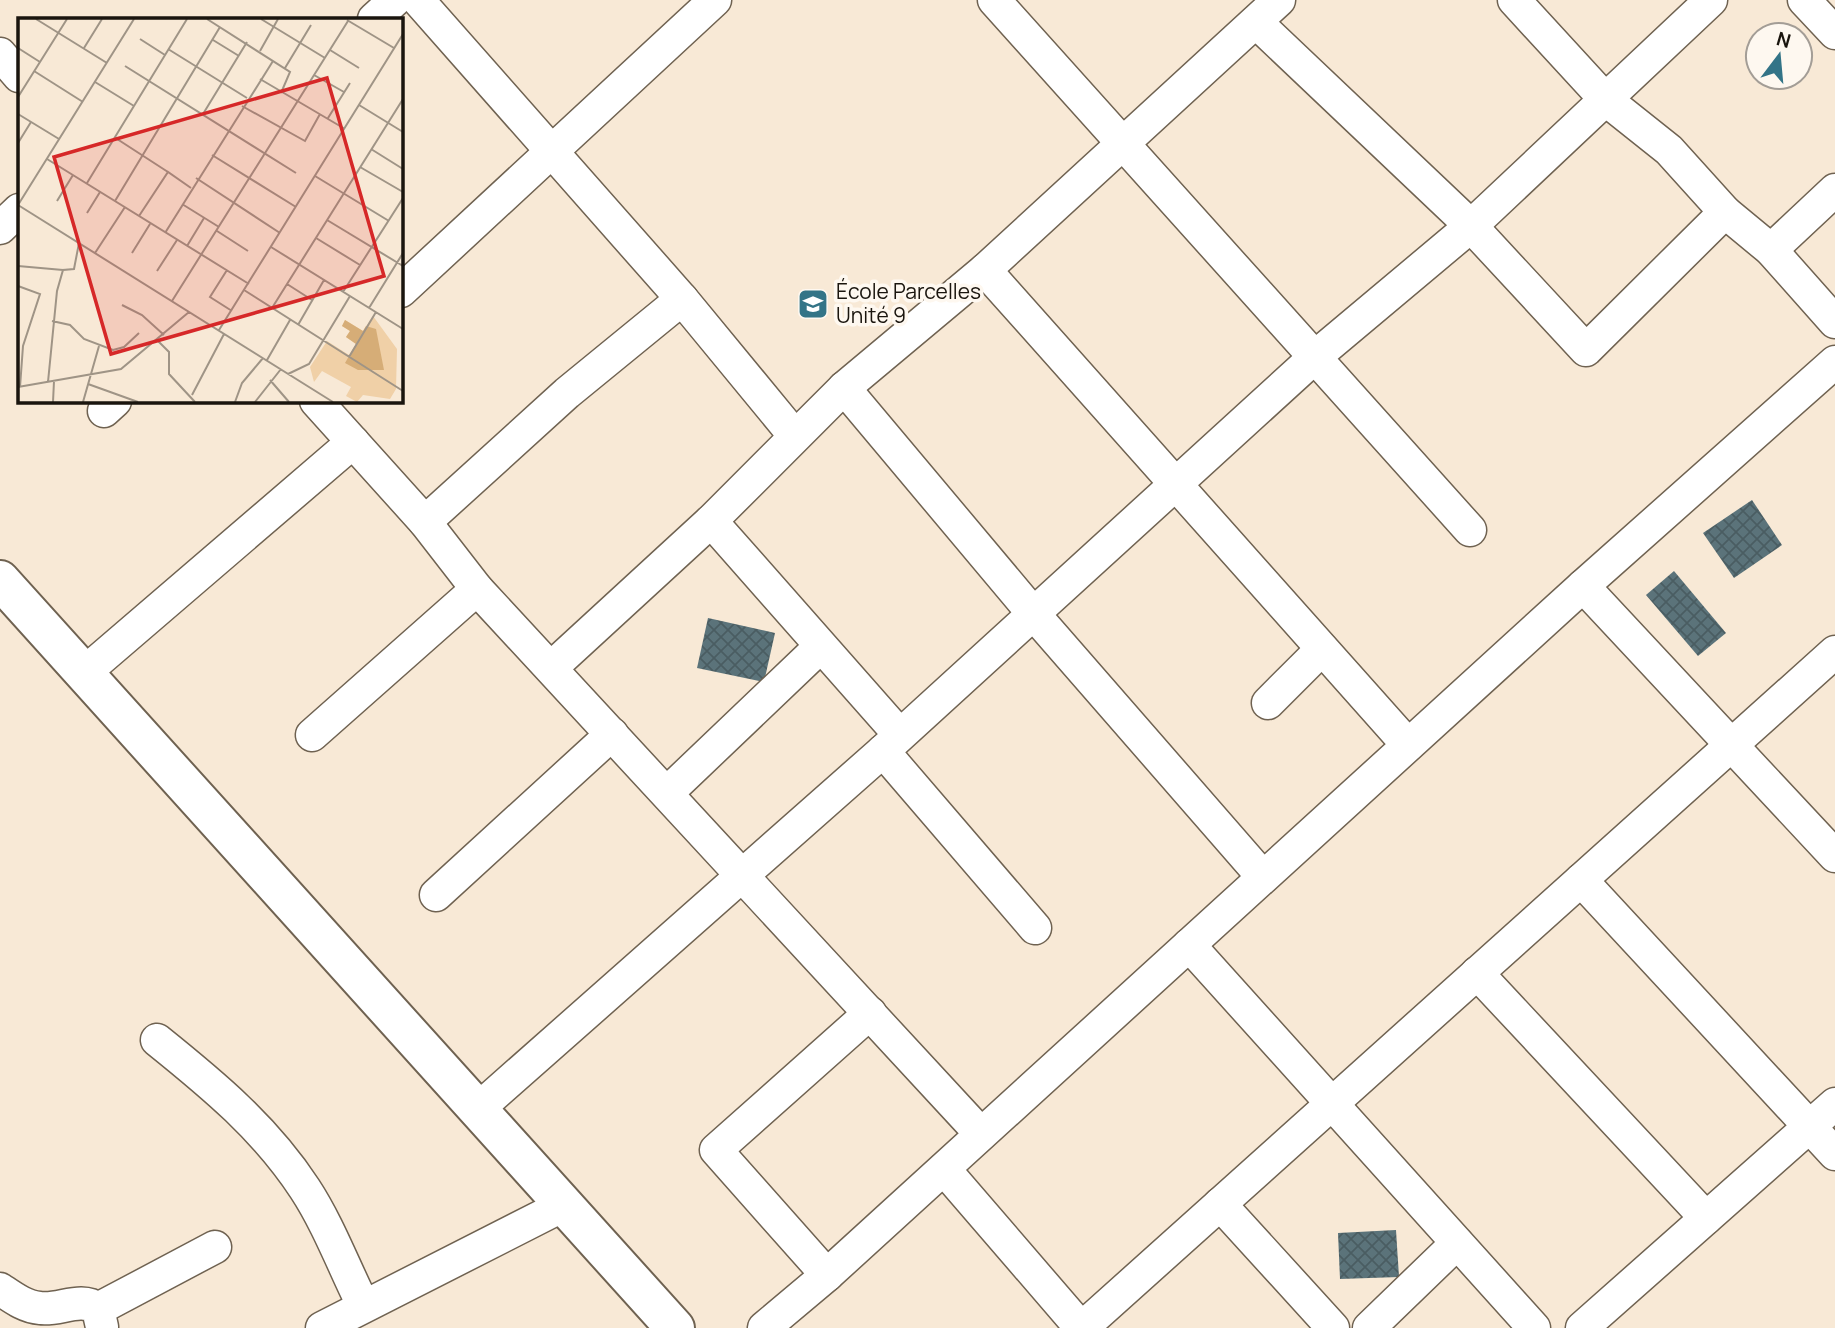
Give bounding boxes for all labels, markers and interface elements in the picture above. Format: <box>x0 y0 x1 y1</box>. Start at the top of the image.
inset map <box>18 18 402 402</box>
north arrow <box>1744 21 1814 91</box>
text: N <box>1774 25 1794 54</box>
place label: École Parcelles Unité 9 <box>836 277 981 329</box>
school or university icon: École Parcelles Unité 9 <box>796 287 830 321</box>

